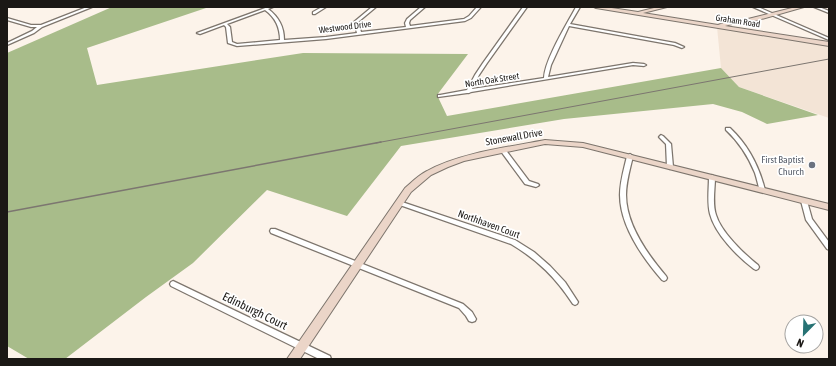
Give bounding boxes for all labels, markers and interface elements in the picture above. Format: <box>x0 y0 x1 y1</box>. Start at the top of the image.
street label: Graham Road <box>715 13 761 29</box>
street label: Westwood Drive <box>318 19 372 35</box>
street label: North Oak Street <box>464 71 520 89</box>
street label: Stonewall Drive <box>485 127 544 147</box>
place label: First Baptist Church <box>761 154 804 177</box>
marker: First Baptist Church <box>807 160 817 170</box>
street label: Northhaven Court <box>456 208 522 240</box>
street label: Edinburgh Court <box>220 289 290 333</box>
north arrow <box>784 314 824 354</box>
text: N <box>795 336 805 350</box>

